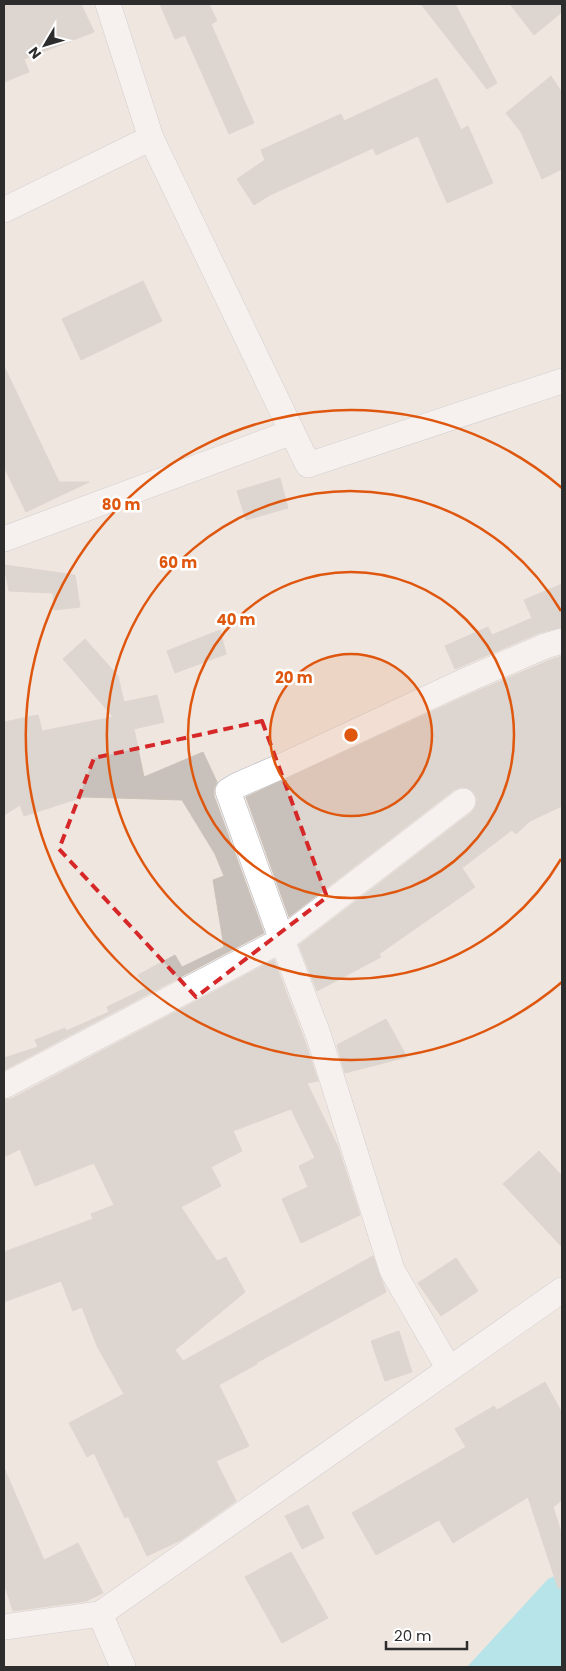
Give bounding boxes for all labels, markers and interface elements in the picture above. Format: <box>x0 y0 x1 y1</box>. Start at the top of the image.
north arrow <box>20 20 70 70</box>
text: N <box>24 43 46 63</box>
text: 80 m <box>102 494 140 515</box>
text: 60 m <box>159 552 197 573</box>
text: 40 m <box>216 609 256 630</box>
text: 20 m <box>275 667 313 688</box>
centre of rings <box>342 726 360 744</box>
scale bar <box>386 1618 467 1650</box>
text: 20 m <box>394 1625 432 1646</box>

